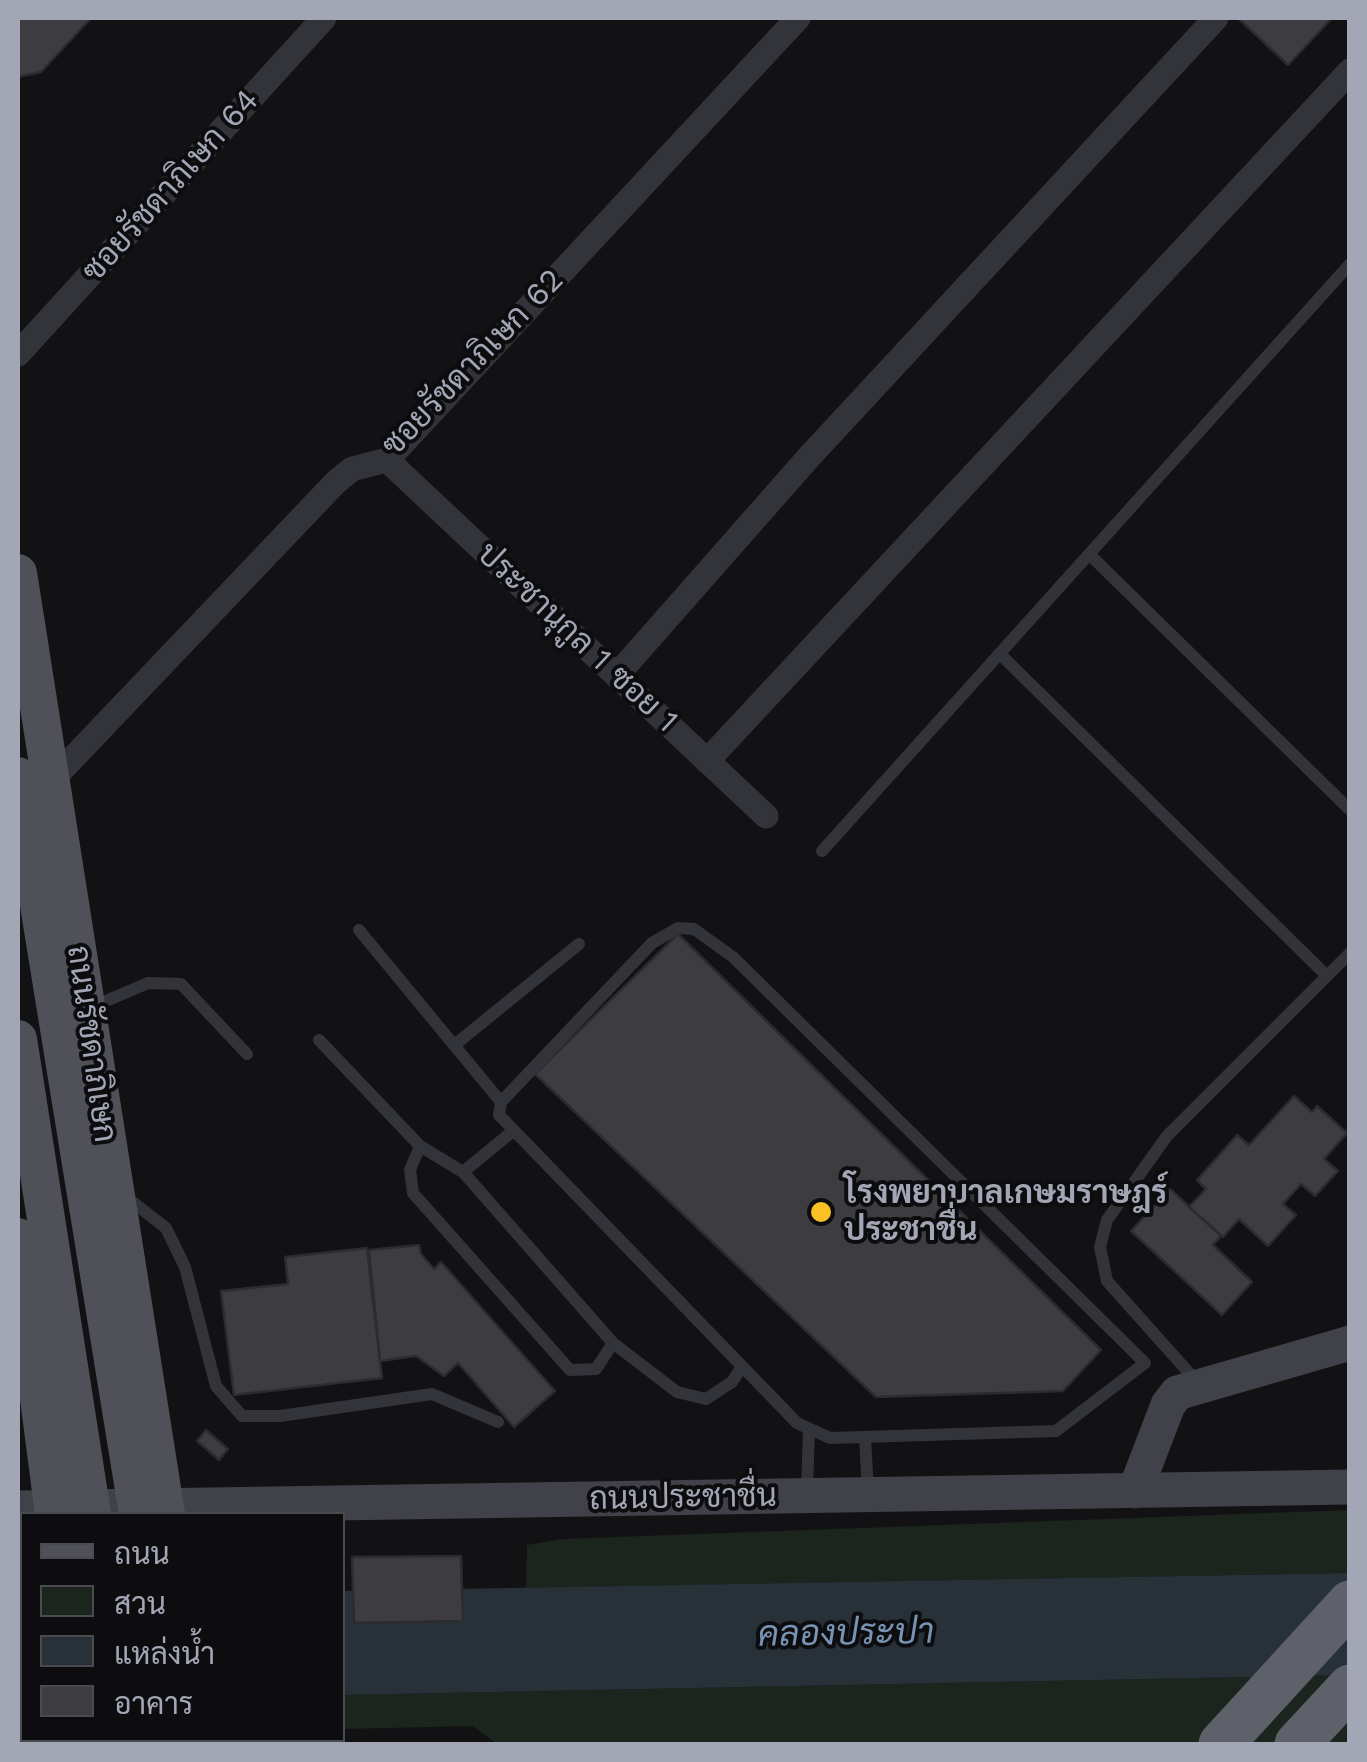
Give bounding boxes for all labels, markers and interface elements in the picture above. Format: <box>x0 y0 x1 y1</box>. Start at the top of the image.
street label: ซอยรัชดาภิเษก 64 <box>74 82 268 290</box>
street label: ซอยรัชดาภิเษก 62 <box>374 262 572 464</box>
street label: ประชานุกูล 1 ซอย 1 <box>469 535 685 741</box>
street label: ถนนรัชดาภิเษก <box>58 943 124 1145</box>
place label: โรงพยาบาลเกษมราษฎร์ ประชาชื่น <box>844 1175 1167 1250</box>
marker: โรงพยาบาลเกษมราษฎร์ ประชาชื่น <box>808 1199 834 1225</box>
street label: ถนนประชาชื่น <box>589 1477 777 1519</box>
legend <box>20 1512 345 1742</box>
text: ถนน <box>114 1536 170 1571</box>
text: สวน <box>114 1586 166 1621</box>
water label: คลองประปา <box>757 1611 935 1657</box>
text: แหล่งน้ำ <box>114 1636 215 1671</box>
text: อาคาร <box>114 1686 193 1721</box>

